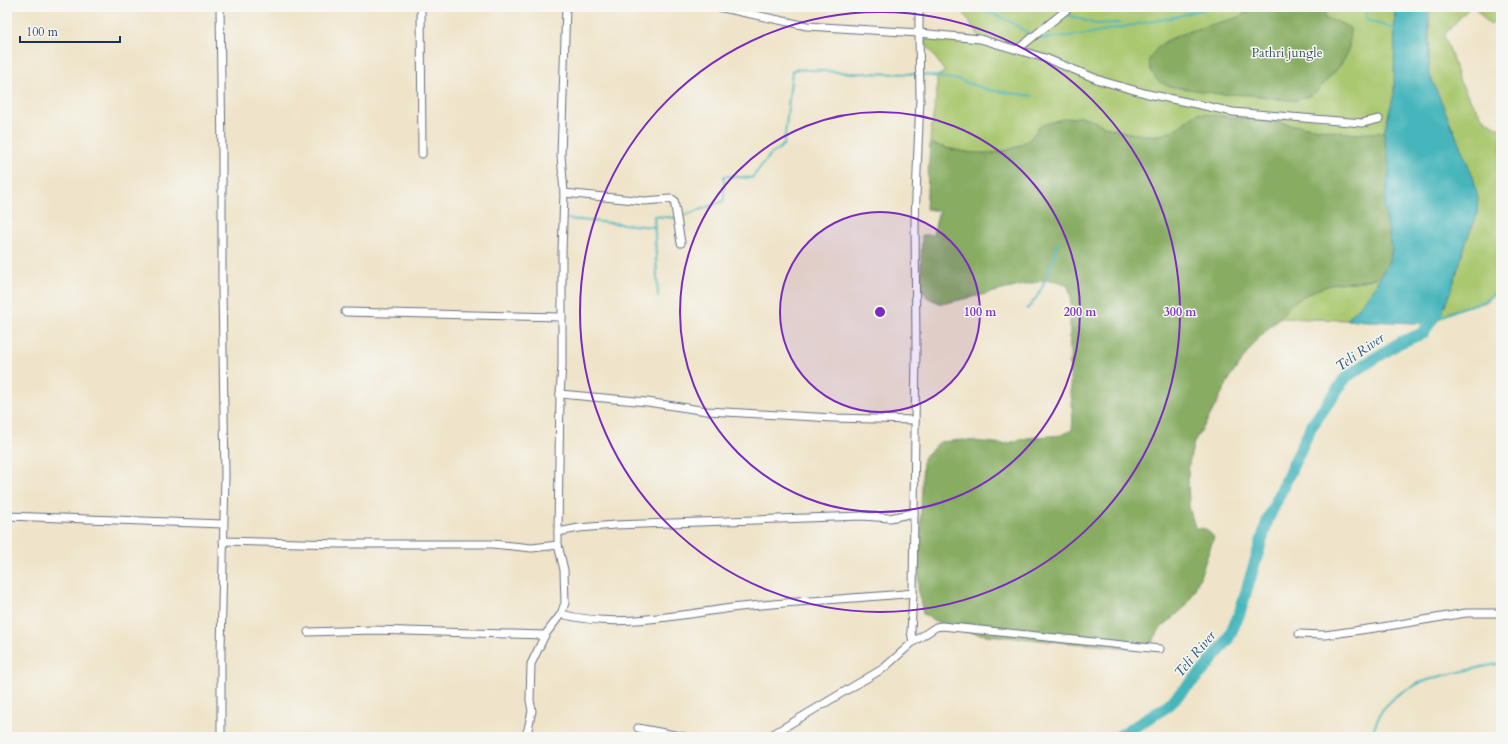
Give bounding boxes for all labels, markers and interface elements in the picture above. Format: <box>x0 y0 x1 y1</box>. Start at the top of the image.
scale bar <box>20 18 120 44</box>
text: 100 m <box>26 24 59 40</box>
park label: Pathri jungle <box>1251 44 1323 62</box>
text: 100 m <box>964 304 997 320</box>
text: 200 m <box>1064 304 1097 320</box>
text: 300 m <box>1164 304 1197 320</box>
centre of rings <box>873 305 887 319</box>
water label: Teli River <box>1332 328 1388 376</box>
water label: Teli River <box>1170 626 1220 681</box>

